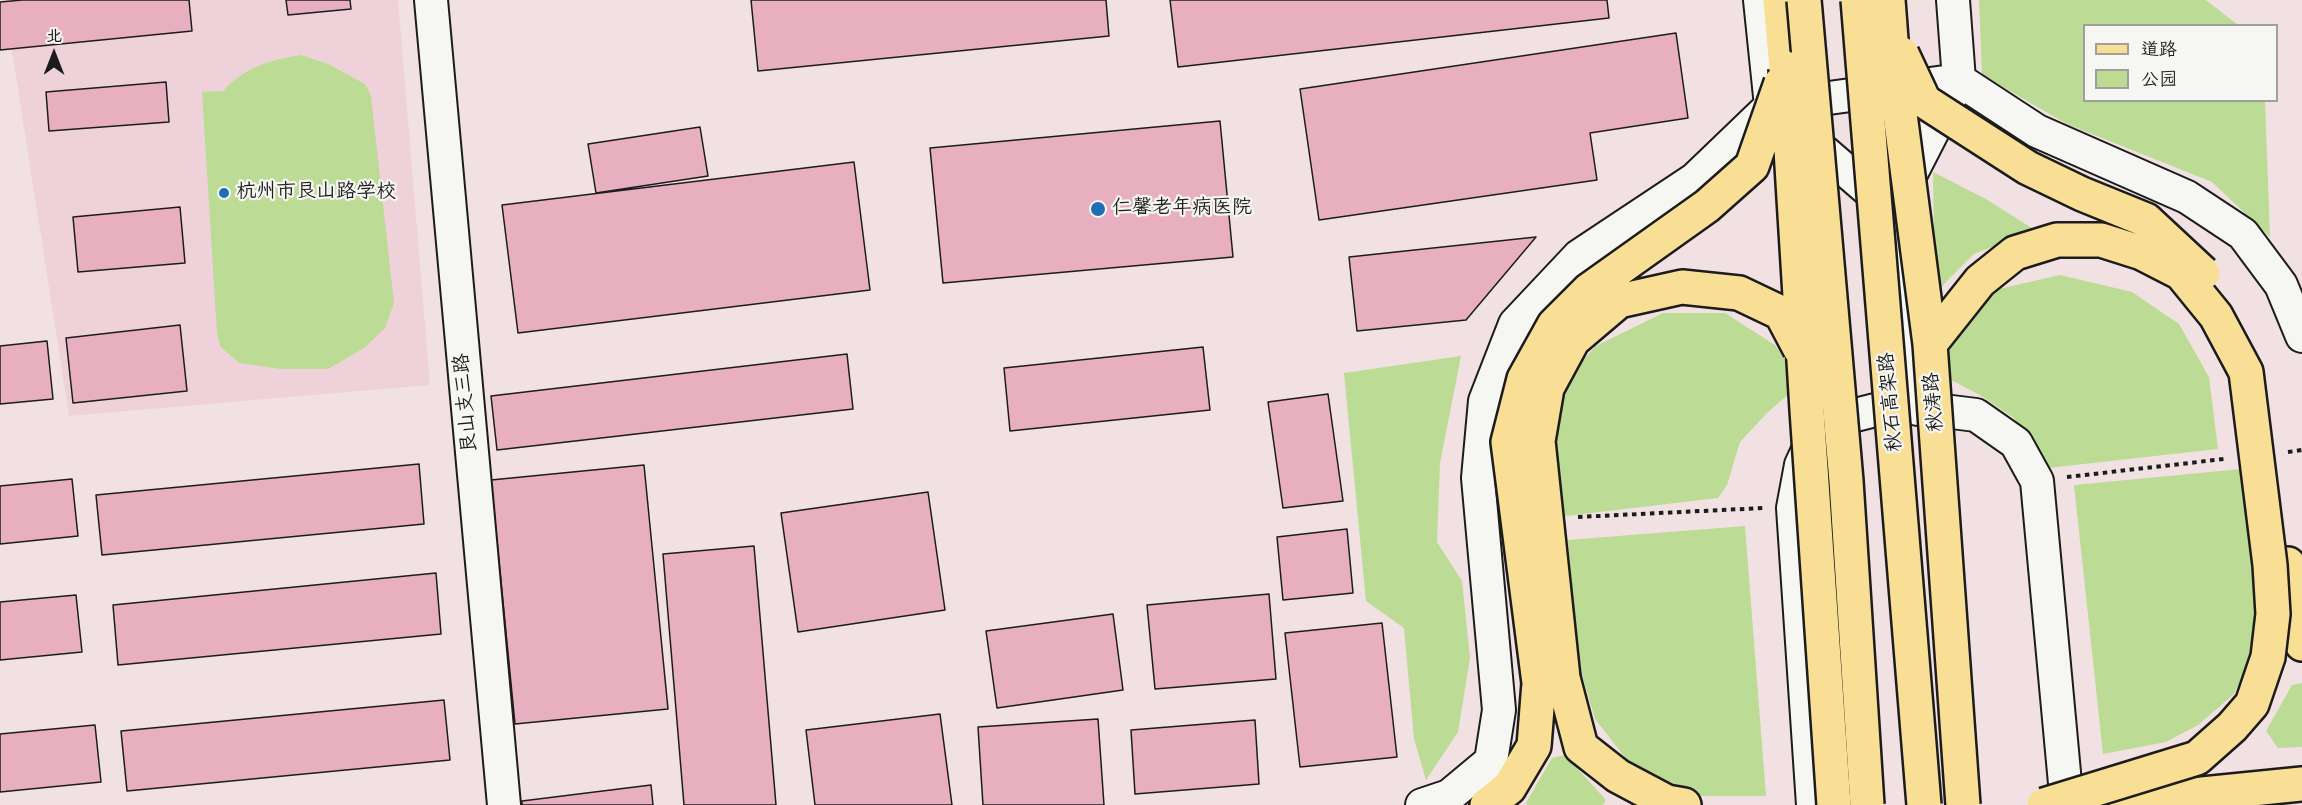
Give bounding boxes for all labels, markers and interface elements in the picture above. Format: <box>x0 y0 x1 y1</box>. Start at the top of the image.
north arrow <box>24 24 84 84</box>
legend <box>2083 24 2278 102</box>
text: 北 <box>46 25 62 47</box>
text: 道路 <box>2141 37 2177 62</box>
text: 公园 <box>2141 67 2177 92</box>
place label: 杭州市艮山路学校 <box>236 181 396 205</box>
marker: 杭州市艮山路学校 <box>217 186 231 200</box>
place label: 仁馨老年病医院 <box>1112 197 1252 221</box>
marker: 仁馨老年病医院 <box>1089 200 1107 218</box>
street label: 秋石高架路 <box>1876 351 1908 453</box>
street label: 艮山支三路 <box>451 352 483 454</box>
street label: 秋涛路 <box>1920 371 1950 433</box>

